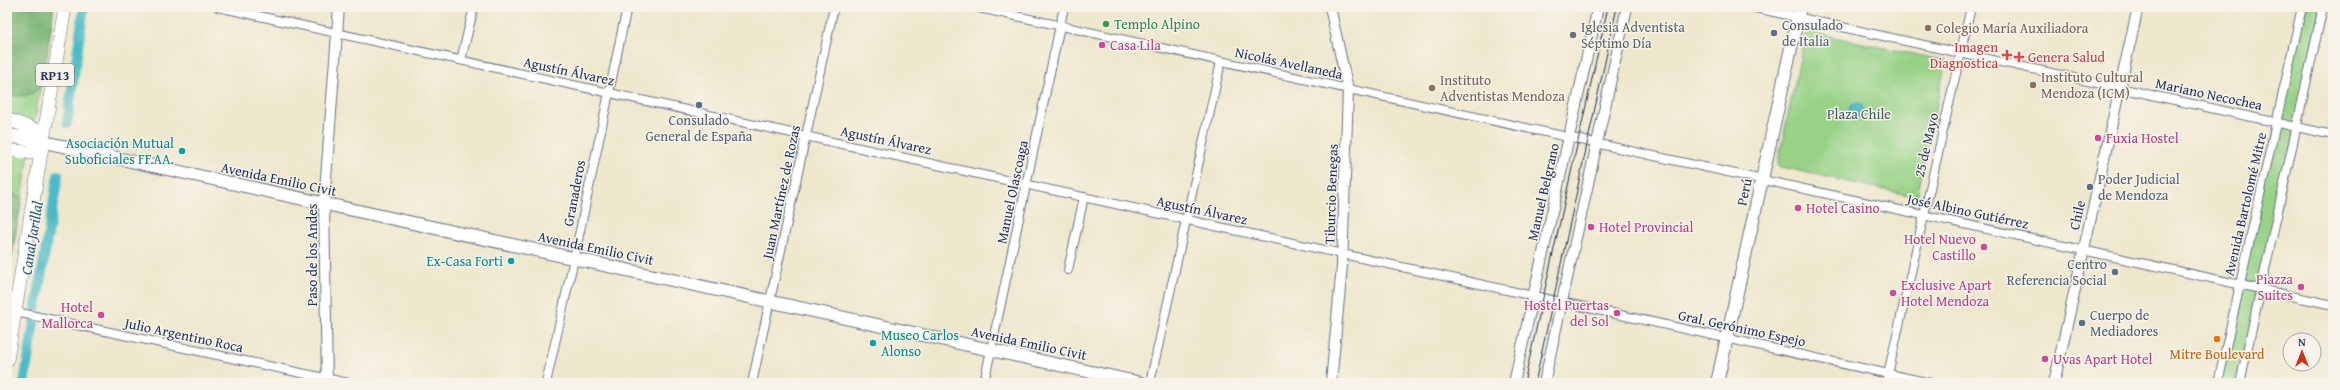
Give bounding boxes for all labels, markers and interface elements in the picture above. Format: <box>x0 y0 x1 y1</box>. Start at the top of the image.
place label: Templo Alpino <box>1114 14 1200 34</box>
place label: Consulado de Italia <box>1782 15 1843 51</box>
place label: Iglesia Adventista Séptimo Día <box>1581 17 1685 53</box>
place label: Colegio María Auxiliadora <box>1936 18 2089 38</box>
marker: Templo Alpino <box>1101 19 1111 29</box>
marker: Colegio María Auxiliadora <box>1923 23 1933 33</box>
marker: Consulado de Italia <box>1769 28 1779 38</box>
marker: Iglesia Adventista Séptimo Día <box>1568 30 1578 40</box>
place label: Casa Lila <box>1110 35 1161 55</box>
place label: Imagen Diagnostica <box>1930 37 1998 73</box>
marker: Casa Lila <box>1097 40 1107 50</box>
street label: Nicolás Avellaneda <box>1233 42 1345 84</box>
place label: Genera Salud <box>2028 47 2106 67</box>
marker: Imagen Diagnostica <box>2001 49 2013 61</box>
marker: Genera Salud <box>2013 51 2025 63</box>
street label: Agustín Álvarez <box>522 52 616 90</box>
road number: RP13 <box>36 64 74 86</box>
place label: Instituto Cultural Mendoza (ICM) <box>2041 67 2143 103</box>
place label: Instituto Adventistas Mendoza <box>1440 70 1565 106</box>
street label: Mariano Necochea <box>2154 73 2265 115</box>
marker: Instituto Cultural Mendoza (ICM) <box>2028 80 2038 90</box>
marker: Instituto Adventistas Mendoza <box>1427 83 1437 93</box>
marker: Consulado General de España <box>694 100 704 110</box>
park label: Plaza Chile <box>1827 104 1891 124</box>
place label: Consulado General de España <box>646 110 753 146</box>
street label: 25 de Mayo <box>1909 111 1943 179</box>
street label: Agustín Álvarez <box>839 121 933 159</box>
street label: Juan Martínez de Rozas <box>757 123 805 263</box>
place label: Fuxia Hostel <box>2106 128 2179 148</box>
street label: Avenida Bartolomé Mitre <box>2219 130 2271 278</box>
place label: Asociación Mutual Suboficiales FF.AA. <box>65 133 174 169</box>
marker: Fuxia Hostel <box>2093 133 2103 143</box>
street label: Manuel Olascoaga <box>991 138 1033 246</box>
street label: Manuel Belgrano <box>1522 141 1564 243</box>
street label: Tiburcio Benegas <box>1319 143 1343 245</box>
marker: Asociación Mutual Suboficiales FF.AA. <box>177 146 187 156</box>
street label: Avenida Emilio Civit <box>219 157 339 201</box>
street label: Granaderos <box>558 158 590 228</box>
place label: Poder Judicial de Mendoza <box>2098 169 2180 205</box>
street label: Perú <box>1731 176 1757 208</box>
marker: Poder Judicial de Mendoza <box>2085 182 2095 192</box>
street label: José Albino Gutiérrez <box>1903 188 2031 234</box>
street label: Agustín Álvarez <box>1155 191 1249 229</box>
place label: Hotel Casino <box>1806 198 1880 218</box>
street label: Chile <box>2064 198 2090 232</box>
water label: Canal Jarillal <box>15 199 48 276</box>
marker: Hotel Casino <box>1793 203 1803 213</box>
street label: Paso de los Andes <box>302 204 322 306</box>
place label: Hotel Provincial <box>1599 217 1693 237</box>
marker: Hotel Provincial <box>1586 222 1596 232</box>
street label: Avenida Emilio Civit <box>536 226 656 270</box>
place label: Hotel Nuevo Castillo <box>1904 229 1976 265</box>
marker: Hotel Nuevo Castillo <box>1979 242 1989 252</box>
place label: Ex-Casa Forti <box>426 251 503 271</box>
place label: Centro Referencia Social <box>2007 254 2107 290</box>
marker: Ex-Casa Forti <box>506 256 516 266</box>
marker: Centro Referencia Social <box>2110 267 2120 277</box>
place label: Piazza Suites <box>2256 269 2293 305</box>
place label: Exclusive Apart Hotel Mendoza <box>1901 275 1992 311</box>
marker: Piazza Suites <box>2296 282 2306 292</box>
marker: Exclusive Apart Hotel Mendoza <box>1888 288 1898 298</box>
place label: Hostel Puertas del Sol <box>1524 295 1609 331</box>
place label: Hotel Mallorca <box>42 297 93 333</box>
street label: Gral. Gerónimo Espejo <box>1676 305 1808 351</box>
place label: Cuerpo de Mediadores <box>2090 305 2158 341</box>
marker: Hostel Puertas del Sol <box>1612 308 1622 318</box>
marker: Hotel Mallorca <box>96 310 106 320</box>
street label: Julio Argentino Roca <box>121 312 245 357</box>
marker: Cuerpo de Mediadores <box>2077 318 2087 328</box>
street label: Avenida Emilio Civit <box>969 321 1089 365</box>
place label: Museo Carlos Alonso <box>881 325 959 361</box>
north arrow <box>2282 332 2322 372</box>
marker: Mitre Boulevard <box>2212 334 2222 344</box>
text: N <box>2298 334 2306 350</box>
marker: Museo Carlos Alonso <box>868 338 878 348</box>
place label: Mitre Boulevard <box>2169 344 2265 364</box>
place label: Uvas Apart Hotel <box>2053 349 2153 369</box>
marker: Uvas Apart Hotel <box>2040 354 2050 364</box>

